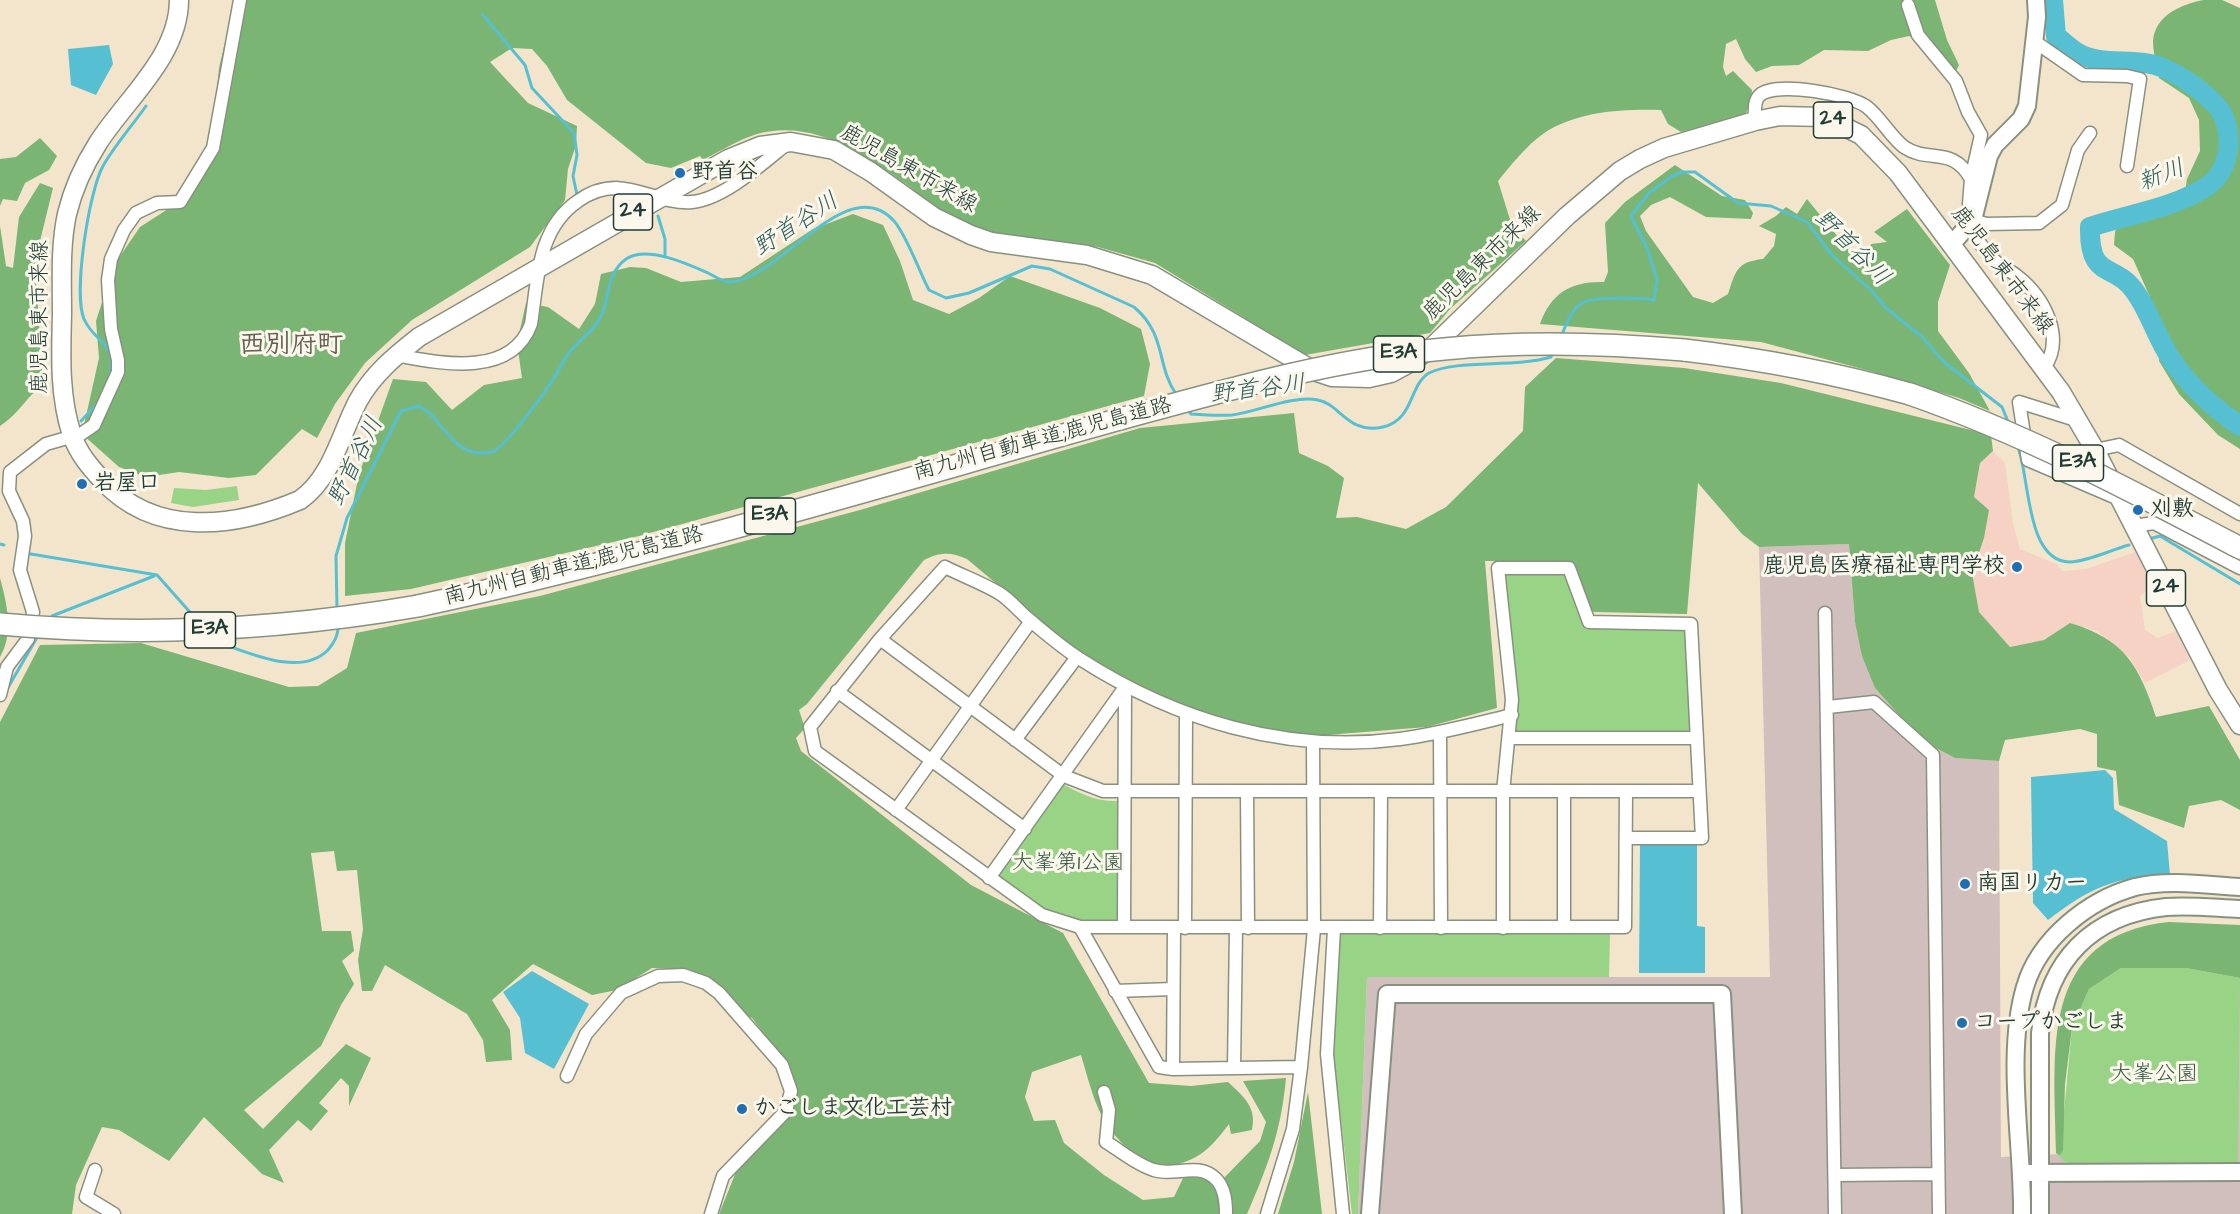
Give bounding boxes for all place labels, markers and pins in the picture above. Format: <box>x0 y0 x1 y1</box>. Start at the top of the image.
place label: 野首谷 <box>692 160 758 186</box>
marker: 野首谷 <box>673 166 687 180</box>
place label: 岩屋口 <box>94 471 160 497</box>
marker: 岩屋口 <box>75 477 89 491</box>
place label: 刈敷 <box>2150 497 2194 523</box>
marker: 刈敷 <box>2131 503 2145 517</box>
place label: 鹿児島医療福祉専門学校 <box>1763 554 2005 580</box>
marker: 鹿児島医療福祉専門学校 <box>2010 560 2024 574</box>
place label: 南国リカー <box>1977 871 2087 897</box>
marker: 南国リカー <box>1958 877 1972 891</box>
place label: コープかごしま <box>1974 1010 2128 1036</box>
marker: コープかごしま <box>1955 1016 1969 1030</box>
place label: かごしま文化工芸村 <box>754 1096 952 1122</box>
marker: かごしま文化工芸村 <box>735 1102 749 1116</box>

